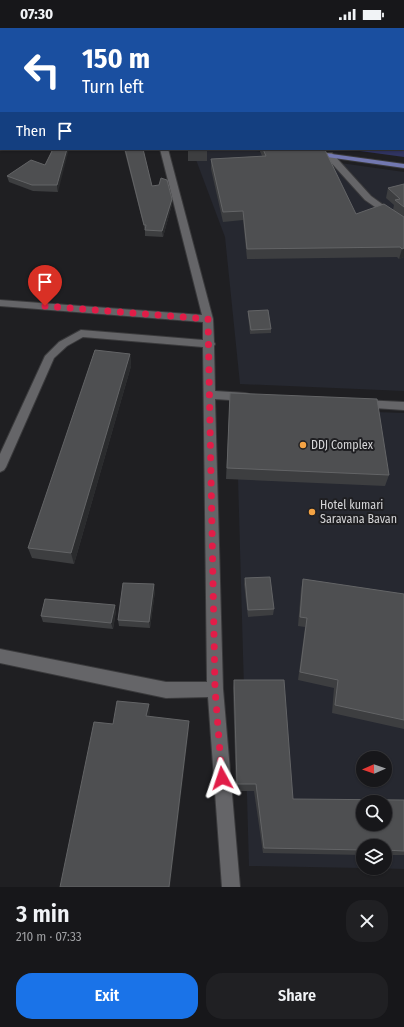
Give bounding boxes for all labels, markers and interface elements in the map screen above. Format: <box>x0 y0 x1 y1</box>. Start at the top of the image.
text: 07:30 <box>20 5 53 23</box>
text: 150 m <box>82 42 150 75</box>
icon: left <box>16 44 68 96</box>
text: Turn left <box>82 76 144 98</box>
icon: arrive <box>54 120 76 142</box>
text: Then <box>16 122 46 140</box>
pin <box>28 265 62 306</box>
icon: arrive <box>34 271 56 293</box>
place label: DDJ Complex <box>311 438 374 452</box>
marker: DDJ Complex <box>298 440 308 450</box>
place label: Hotel kumari Saravana Bavan <box>320 498 397 526</box>
marker: Hotel kumari Saravana Bavan <box>307 507 317 517</box>
north arrow <box>356 751 392 787</box>
map controls <box>356 751 392 875</box>
position arrow <box>201 757 243 799</box>
button: search <box>356 795 392 831</box>
button: layers <box>356 839 392 875</box>
text: 3 min <box>16 900 70 928</box>
button: close <box>346 900 388 942</box>
text: 210 m · 07:33 <box>16 929 82 944</box>
button: Exit <box>16 973 198 1019</box>
button: Share <box>206 973 388 1019</box>

